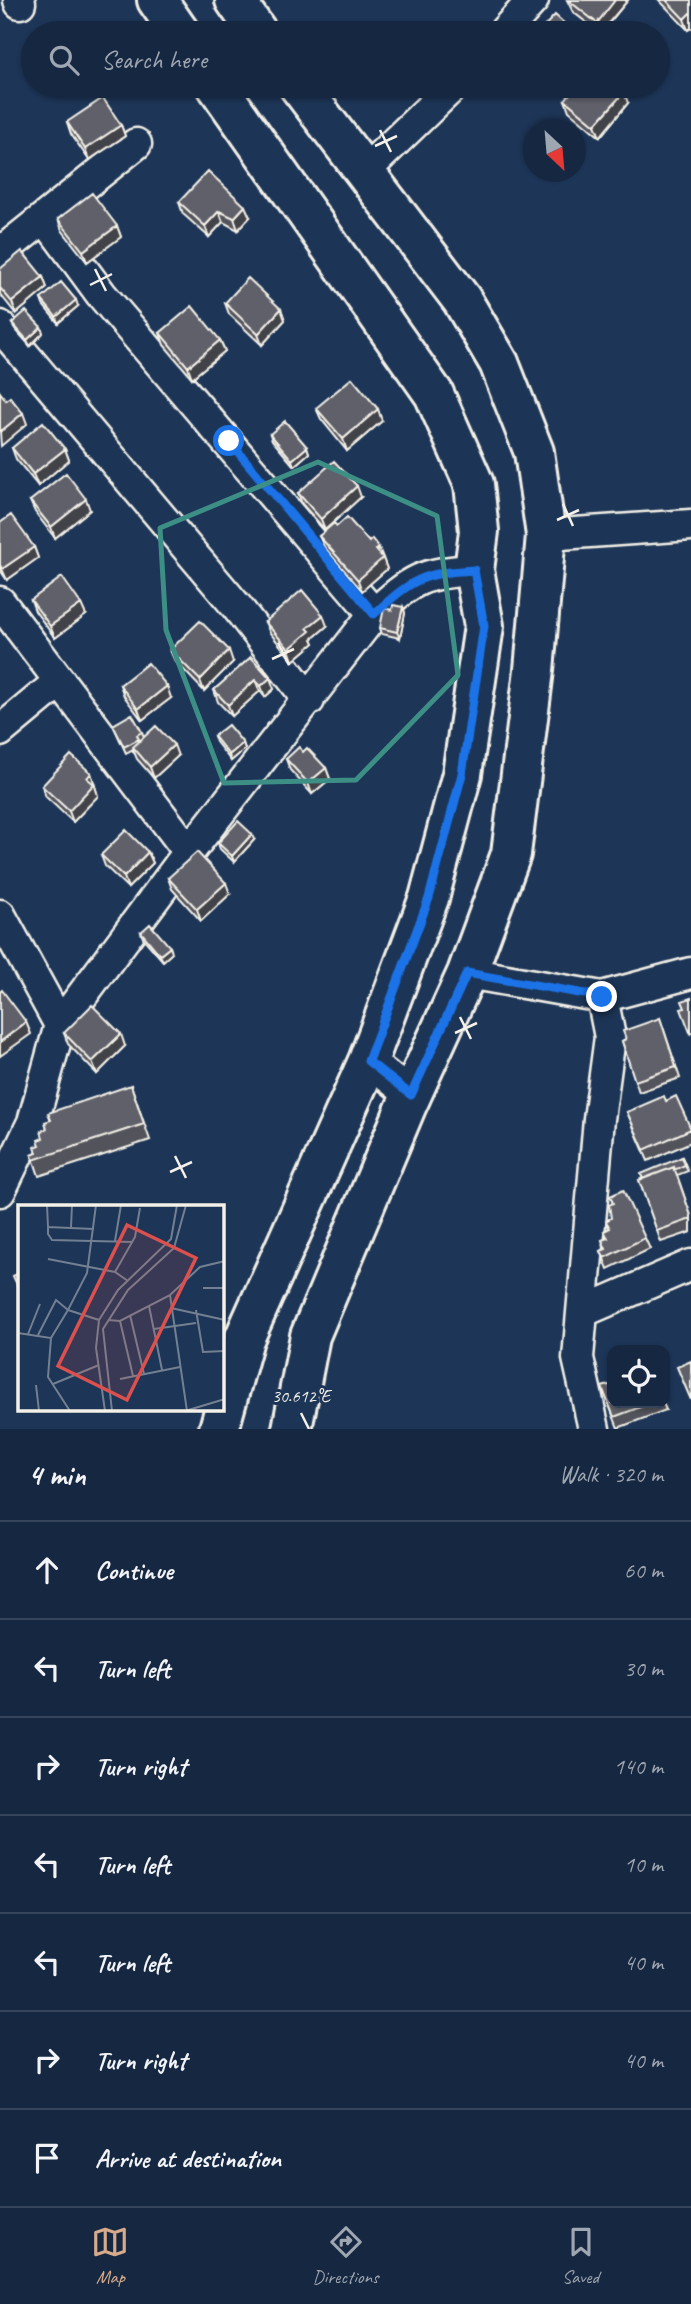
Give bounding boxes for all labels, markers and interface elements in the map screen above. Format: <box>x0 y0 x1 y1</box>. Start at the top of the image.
search box <box>21 21 670 98</box>
icon: search <box>45 41 83 79</box>
text: Search here <box>101 43 207 76</box>
north arrow <box>523 119 586 182</box>
route start <box>213 425 244 456</box>
route end <box>586 981 617 1012</box>
inset map <box>18 1205 224 1412</box>
map controls <box>607 1345 670 1408</box>
button: locate <box>607 1345 670 1408</box>
text: 30.612°E <box>272 1385 333 1407</box>
text: 4 min <box>28 1456 85 1494</box>
text: Walk · 320 m <box>559 1460 663 1489</box>
icon: ahead <box>28 1551 66 1589</box>
text: Continue <box>95 1554 173 1587</box>
text: 60 m <box>624 1556 663 1585</box>
icon: left <box>28 1649 66 1687</box>
text: Turn left <box>95 1652 170 1685</box>
text: 30 m <box>624 1654 663 1683</box>
icon: right <box>28 1747 66 1785</box>
text: Turn right <box>95 1750 186 1783</box>
text: 140 m <box>614 1752 663 1781</box>
icon: left <box>28 1845 66 1883</box>
text: Turn left <box>95 1848 170 1881</box>
text: 10 m <box>624 1850 663 1879</box>
icon: left <box>28 1943 66 1981</box>
text: Turn left <box>95 1946 170 1979</box>
text: 40 m <box>624 1948 663 1977</box>
icon: right <box>28 2041 66 2079</box>
text: Turn right <box>95 2044 186 2077</box>
text: 40 m <box>624 2046 663 2075</box>
icon: arrive <box>28 2139 66 2177</box>
text: Arrive at destination <box>95 2142 281 2175</box>
tab: Map <box>91 2223 129 2289</box>
tab: Directions <box>312 2223 379 2289</box>
tab: Saved <box>562 2223 600 2289</box>

